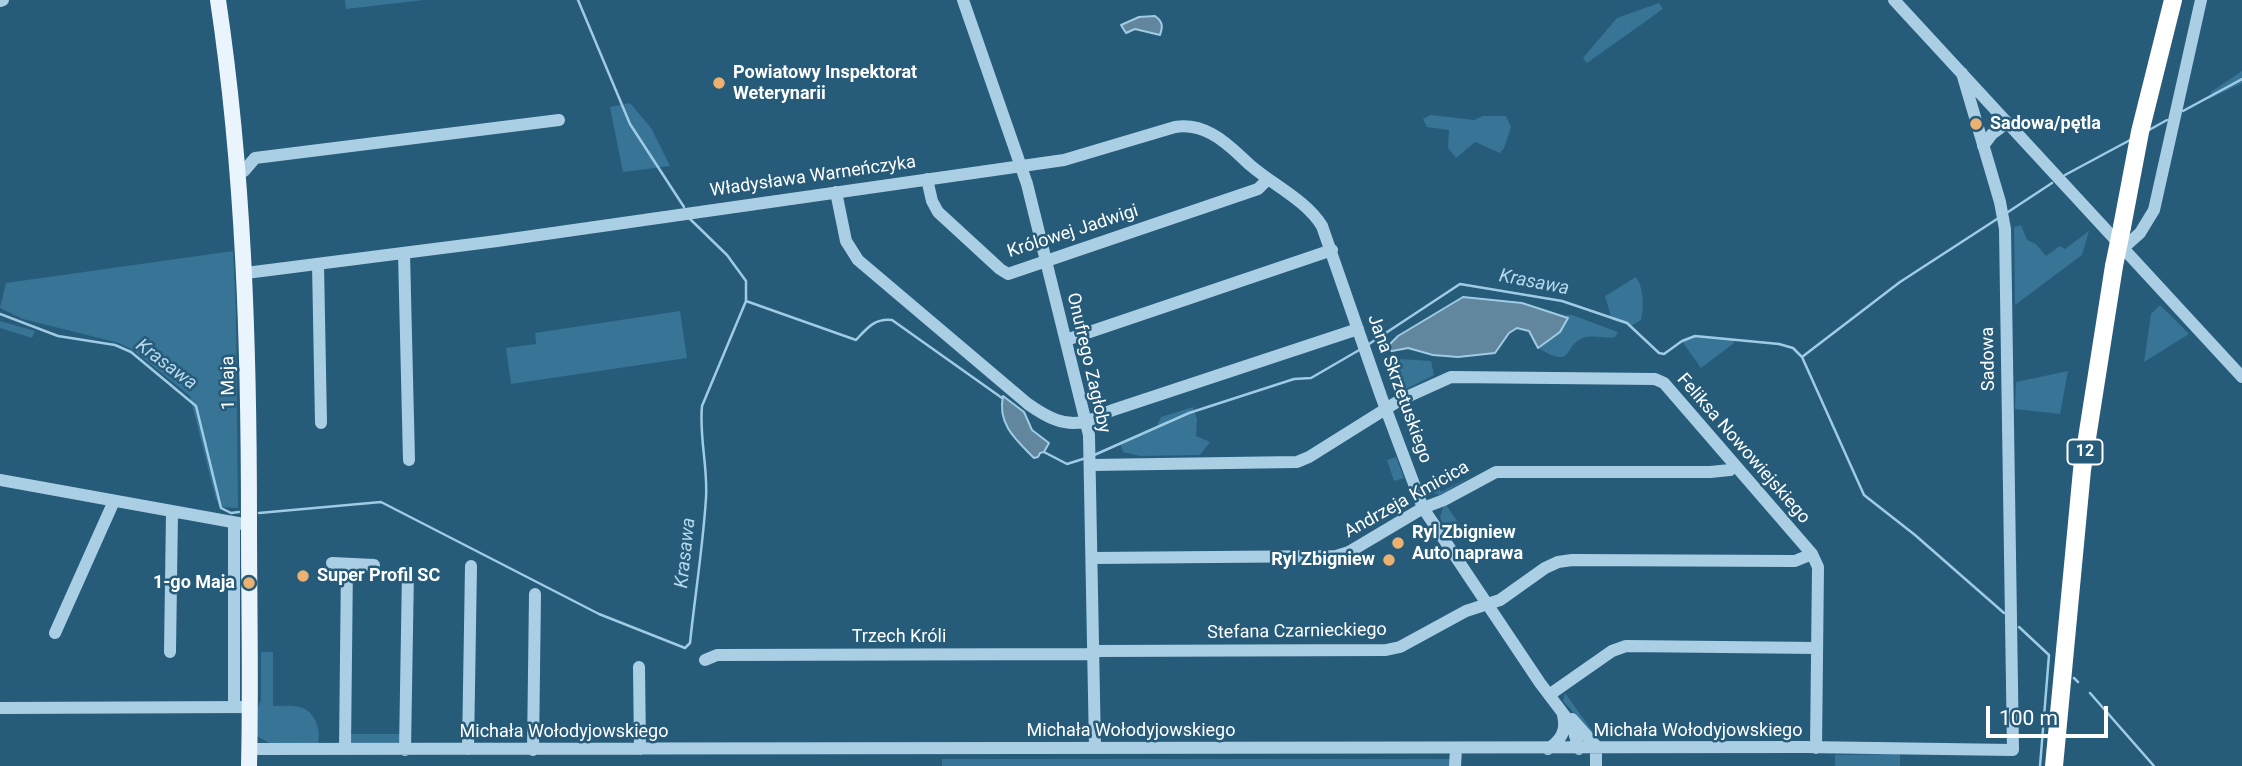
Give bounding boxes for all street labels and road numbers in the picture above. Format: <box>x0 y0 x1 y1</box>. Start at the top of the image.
street label: Władysława Warneńczyka <box>709 152 917 202</box>
street label: Królowej Jadwigi <box>1005 201 1141 263</box>
street label: Onufrego Zagłoby <box>1061 291 1115 435</box>
street label: Jana Skrzetuskiego <box>1362 312 1436 466</box>
street label: Sadowa <box>1978 327 2000 391</box>
street label: 1 Maja <box>218 356 240 410</box>
street label: Feliksa Nowowiejskiego <box>1672 369 1814 529</box>
road number: 12 <box>2068 440 2102 464</box>
street label: Andrzeja Kmicica <box>1341 457 1473 543</box>
street label: Stefana Czarnieckiego <box>1207 620 1387 644</box>
street label: Trzech Króli <box>852 626 946 648</box>
street label: Michała Wołodyjowskiego <box>1027 720 1235 742</box>
street label: Michała Wołodyjowskiego <box>1594 720 1802 742</box>
street label: Michała Wołodyjowskiego <box>460 721 668 743</box>

